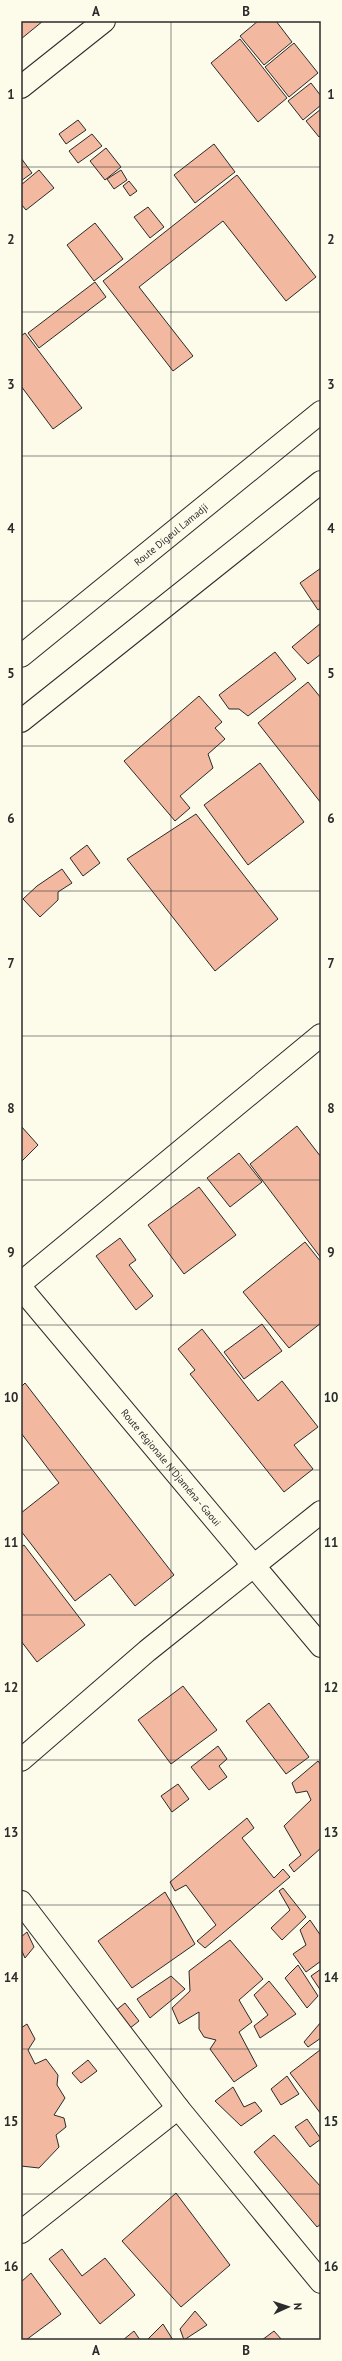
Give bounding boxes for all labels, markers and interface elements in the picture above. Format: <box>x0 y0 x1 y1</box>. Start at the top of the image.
text: A <box>92 3 100 20</box>
text: B <box>242 3 250 20</box>
text: 1 <box>7 86 15 103</box>
text: 1 <box>327 86 335 103</box>
text: 2 <box>7 231 15 248</box>
text: 2 <box>327 231 335 248</box>
text: 3 <box>7 376 15 393</box>
text: 3 <box>327 376 335 393</box>
street label: Route Digeul Lamadji <box>131 501 211 569</box>
text: 4 <box>7 520 15 537</box>
text: 4 <box>327 520 335 537</box>
text: 5 <box>7 665 15 682</box>
text: 5 <box>327 665 335 682</box>
text: 6 <box>7 810 15 827</box>
text: 6 <box>327 810 335 827</box>
text: 7 <box>7 955 15 972</box>
text: 7 <box>327 955 335 972</box>
text: 8 <box>7 1100 15 1117</box>
text: 8 <box>327 1100 335 1117</box>
text: 9 <box>7 1244 15 1261</box>
text: 9 <box>327 1244 335 1261</box>
text: 10 <box>4 1389 18 1406</box>
text: 10 <box>324 1389 338 1406</box>
street label: Route régionale N'Djaména - Gaoui <box>118 1406 224 1529</box>
text: 11 <box>4 1534 18 1551</box>
text: 11 <box>324 1534 338 1551</box>
text: 12 <box>4 1679 18 1696</box>
text: 12 <box>324 1679 338 1696</box>
text: 13 <box>4 1824 18 1841</box>
text: 13 <box>324 1824 338 1841</box>
text: 14 <box>4 1969 19 1986</box>
text: 14 <box>324 1969 339 1986</box>
text: 15 <box>4 2113 18 2130</box>
text: 15 <box>324 2113 338 2130</box>
text: 16 <box>4 2258 18 2275</box>
text: 16 <box>324 2258 338 2275</box>
north arrow <box>268 2287 308 2327</box>
text: N <box>291 2302 305 2310</box>
text: A <box>92 2342 100 2359</box>
text: B <box>242 2342 250 2359</box>

